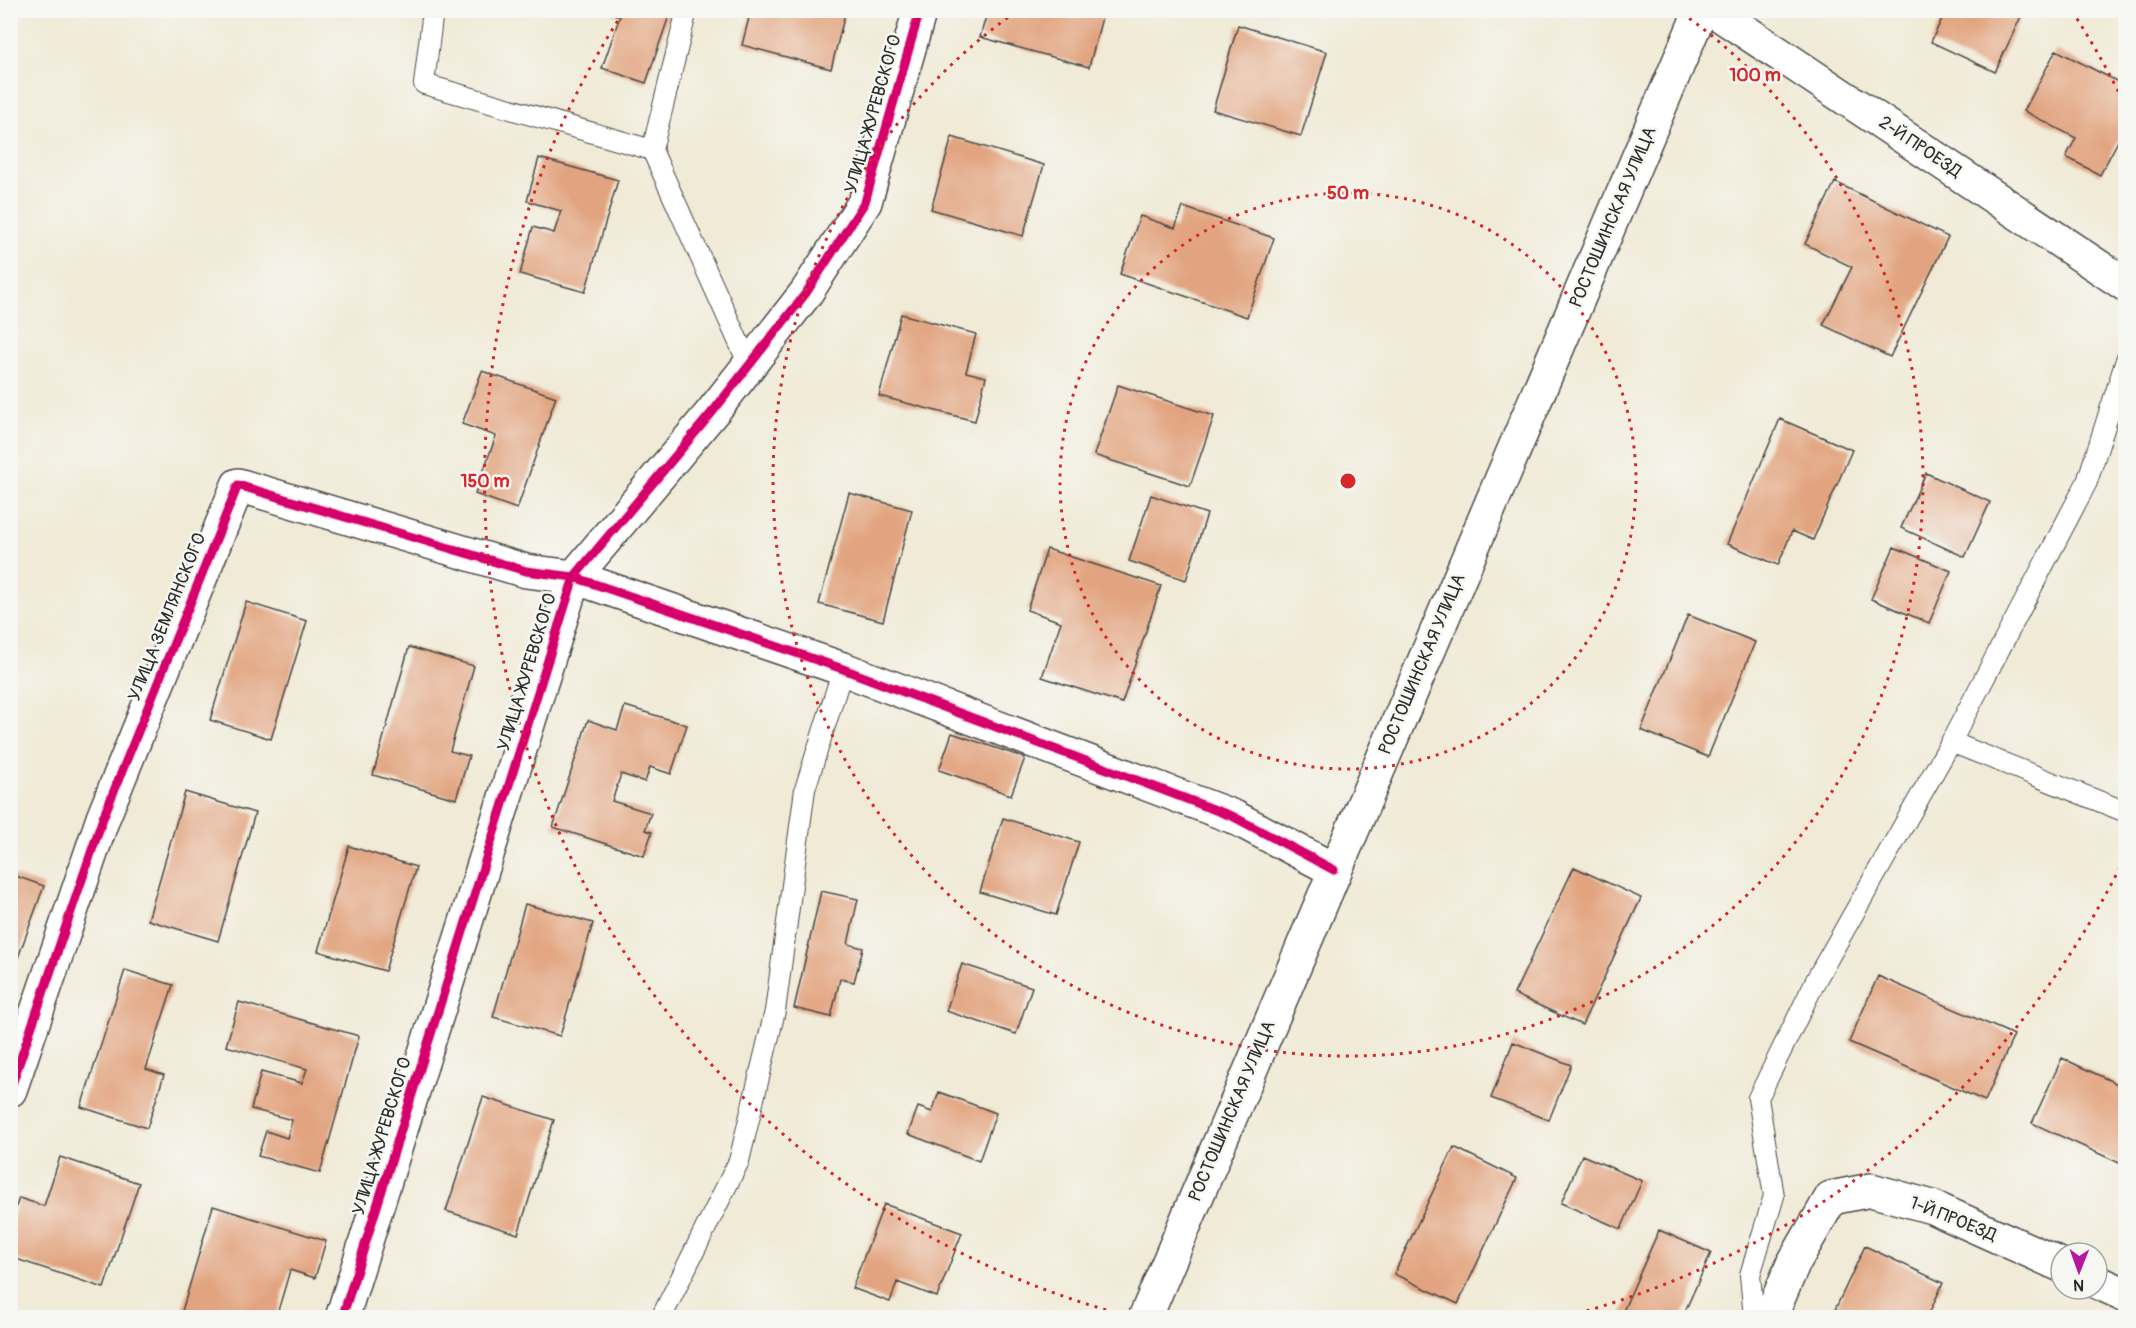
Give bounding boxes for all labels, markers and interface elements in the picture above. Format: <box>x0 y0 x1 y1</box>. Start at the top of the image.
street label: УЛИЦА ЖУРЕВСКОГО <box>839 32 907 196</box>
text: 100 m <box>1729 64 1781 87</box>
street label: 2-Й ПРОЕЗД <box>1874 111 1966 183</box>
street label: РОСТОШИНСКАЯ УЛИЦА <box>1564 123 1662 311</box>
text: 50 m <box>1327 182 1369 205</box>
text: 150 m <box>461 470 510 493</box>
centre of rings <box>1338 471 1358 491</box>
street label: УЛИЦА ЗЕМЛЯНСКОГО <box>123 529 211 705</box>
street label: РОСТОШИНСКАЯ УЛИЦА <box>1373 570 1471 758</box>
street label: УЛИЦА ЖУРЕВСКОГО <box>492 590 562 754</box>
street label: РОСТОШИНСКАЯ УЛИЦА <box>1183 1017 1281 1205</box>
street label: УЛИЦА ЖУРЕВСКОГО <box>347 1054 417 1218</box>
street label: 1-Й ПРОЕЗД <box>1906 1191 2000 1247</box>
north arrow <box>2049 1241 2109 1301</box>
text: N <box>2073 1275 2084 1295</box>

